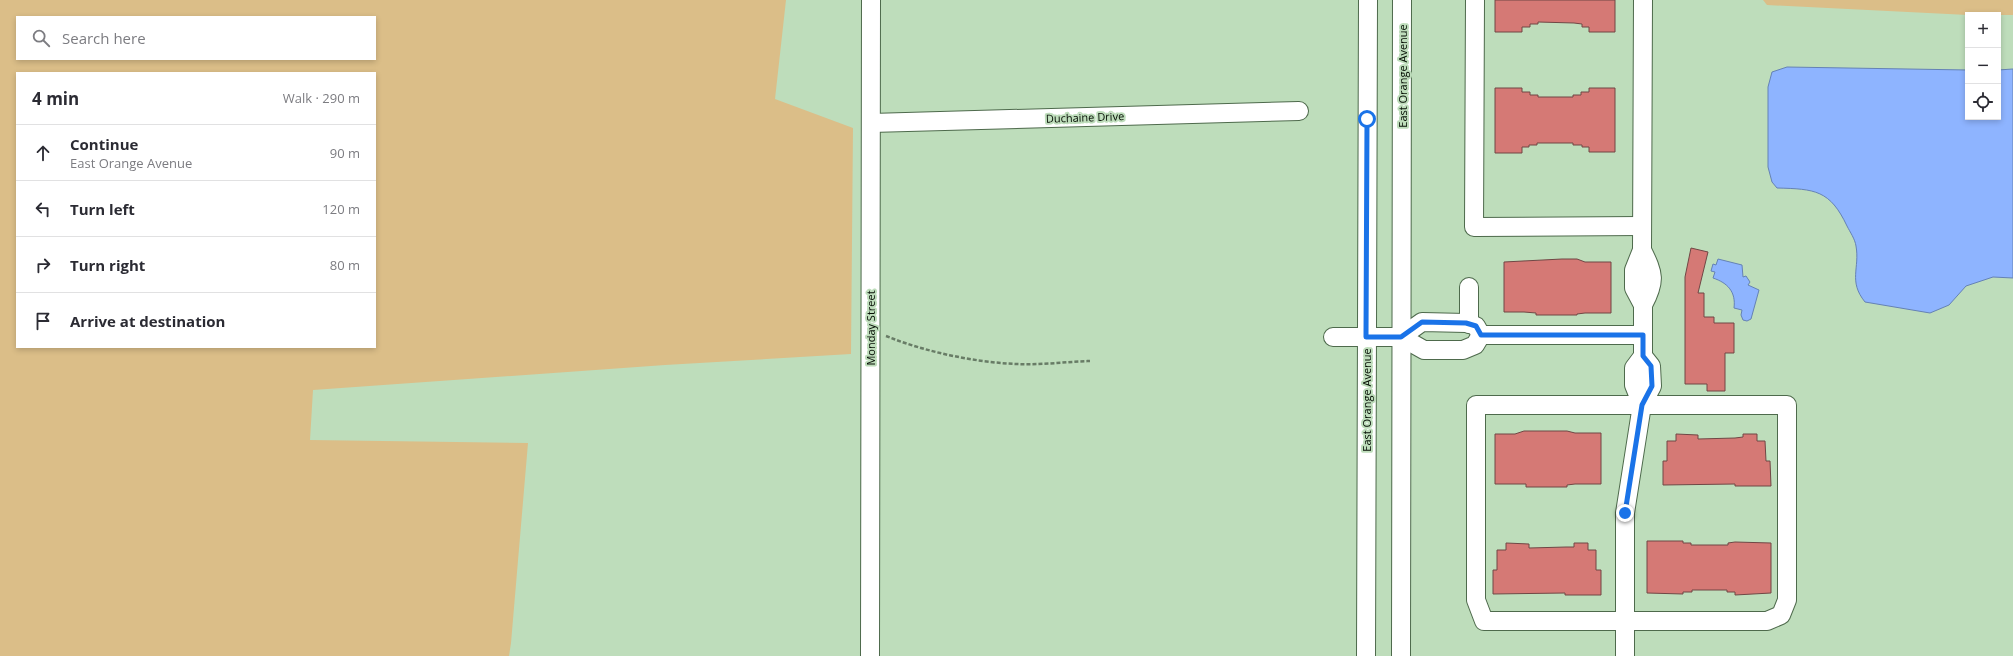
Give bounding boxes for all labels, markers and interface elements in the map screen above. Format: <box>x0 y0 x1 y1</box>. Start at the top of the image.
map controls <box>1965 12 2001 120</box>
button: + <box>1965 12 2001 48</box>
search box <box>16 16 376 60</box>
street label: East Orange Avenue <box>1395 24 1410 128</box>
icon: search <box>30 27 52 49</box>
text: Search here <box>62 28 146 48</box>
button: − <box>1965 48 2001 84</box>
button: locate <box>1965 84 2001 120</box>
text: 4 min <box>32 87 79 110</box>
text: Walk · 290 m <box>283 89 360 107</box>
street label: Duchaine Drive <box>1046 108 1124 126</box>
route start <box>1358 110 1376 128</box>
text: Continue <box>70 134 138 154</box>
icon: ahead <box>32 142 54 164</box>
text: 90 m <box>330 144 360 162</box>
text: East Orange Avenue <box>70 154 192 172</box>
icon: left <box>32 198 54 220</box>
text: Turn left <box>70 199 135 219</box>
text: 120 m <box>322 200 360 218</box>
icon: right <box>32 254 54 276</box>
text: Turn right <box>70 255 145 275</box>
text: 80 m <box>330 256 360 274</box>
street label: Monday Street <box>863 290 878 366</box>
icon: arrive <box>32 310 54 332</box>
text: Arrive at destination <box>70 311 225 331</box>
street label: East Orange Avenue <box>1359 348 1374 452</box>
route end <box>1616 504 1634 522</box>

